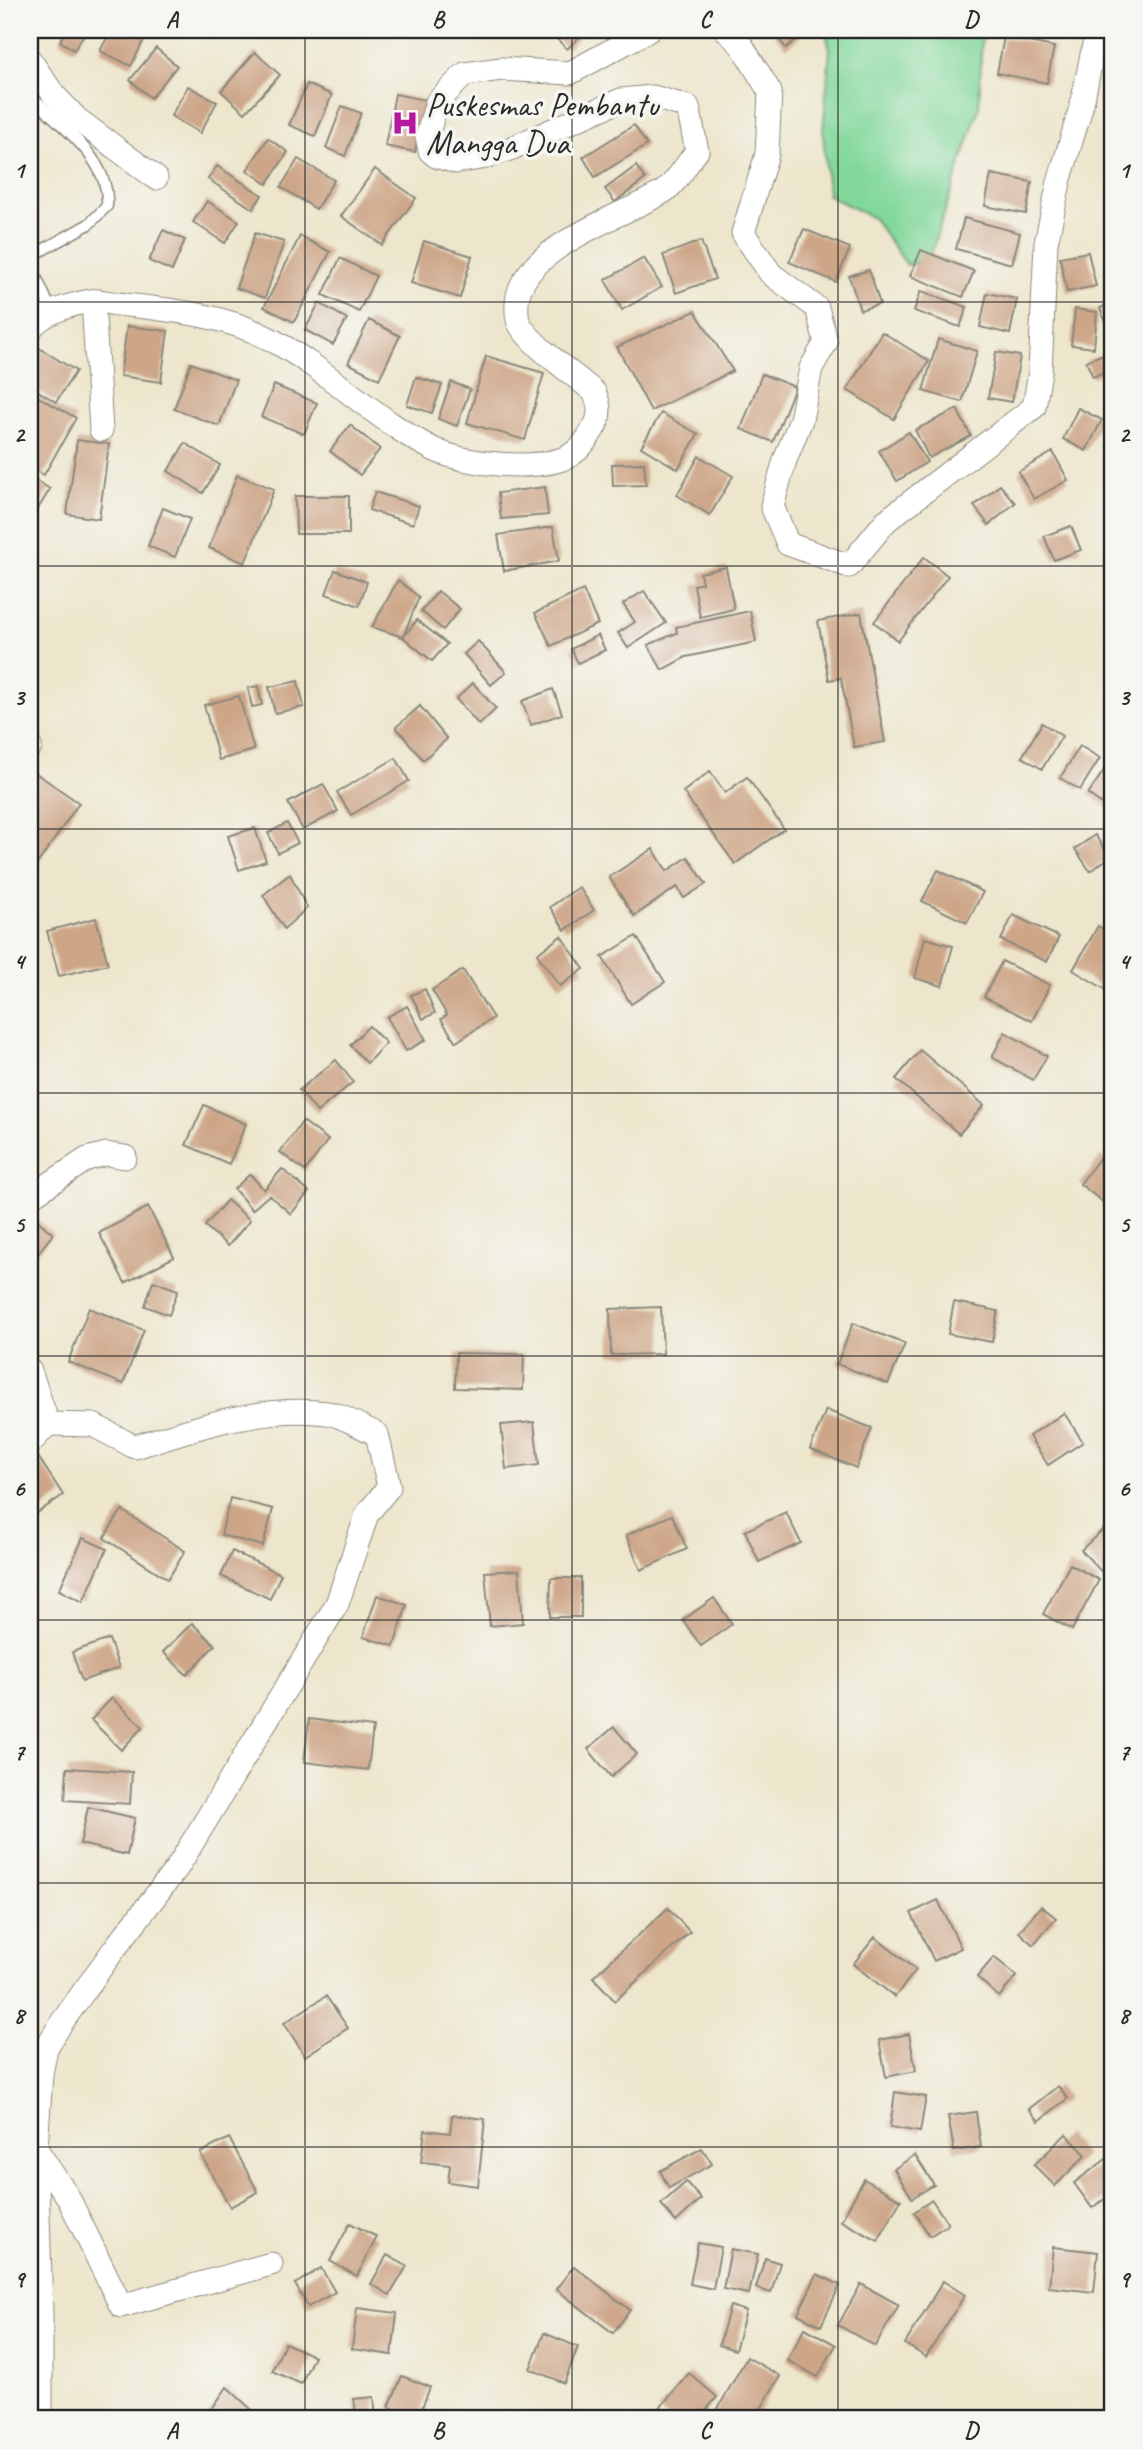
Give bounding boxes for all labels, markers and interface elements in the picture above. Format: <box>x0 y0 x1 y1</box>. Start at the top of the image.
text: A <box>166 5 180 34</box>
text: B <box>432 5 446 34</box>
text: C <box>700 5 714 34</box>
text: D <box>964 5 980 34</box>
place label: Puskesmas Pembantu Mangga Dua <box>426 84 660 164</box>
hospital icon: Puskesmas Pembantu Mangga Dua <box>390 108 420 138</box>
text: 1 <box>14 156 27 185</box>
text: 1 <box>1119 156 1132 185</box>
text: 2 <box>14 420 27 449</box>
text: 2 <box>1119 420 1132 449</box>
text: 3 <box>14 683 27 712</box>
text: 3 <box>1119 683 1132 712</box>
text: 4 <box>14 947 27 976</box>
text: 4 <box>1119 947 1132 976</box>
text: 5 <box>14 1210 26 1239</box>
text: 5 <box>1119 1210 1131 1239</box>
text: 6 <box>14 1474 27 1503</box>
text: 6 <box>1119 1474 1132 1503</box>
text: 7 <box>14 1738 27 1767</box>
text: 7 <box>1119 1738 1132 1767</box>
text: 8 <box>14 2001 27 2030</box>
text: 8 <box>1119 2001 1132 2030</box>
text: 9 <box>14 2265 27 2294</box>
text: 9 <box>1119 2265 1132 2294</box>
text: A <box>166 2416 180 2445</box>
text: B <box>432 2416 446 2445</box>
text: C <box>700 2416 714 2445</box>
text: D <box>964 2416 980 2445</box>

